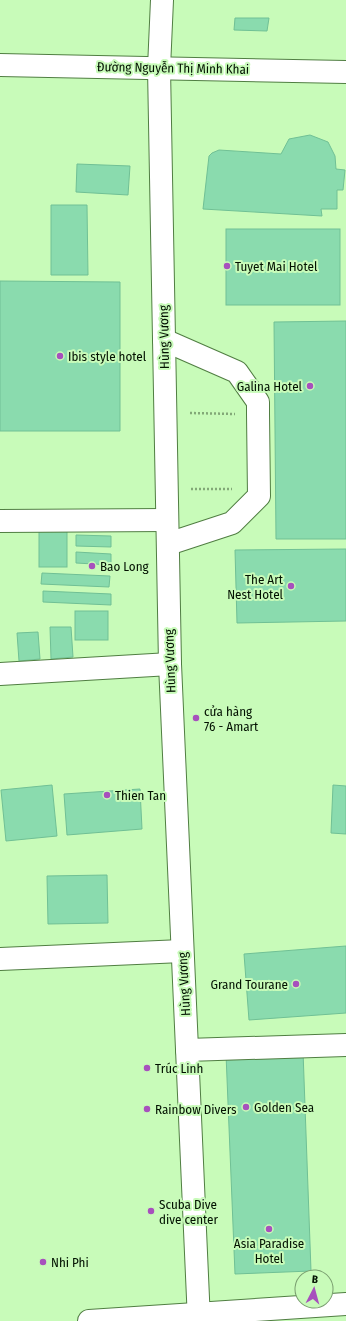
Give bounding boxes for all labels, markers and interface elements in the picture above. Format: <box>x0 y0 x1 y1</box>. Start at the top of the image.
street label: Đường Nguyễn Thị Minh Khai <box>97 59 249 77</box>
place label: Tuyet Mai Hotel <box>235 259 318 274</box>
marker: Tuyet Mai Hotel <box>222 261 232 271</box>
street label: Hùng Vương <box>156 304 172 369</box>
place label: Ibis style hotel <box>68 349 147 364</box>
marker: Ibis style hotel <box>55 351 65 361</box>
place label: Galina Hotel <box>237 379 303 394</box>
marker: Galina Hotel <box>305 381 315 391</box>
place label: Bao Long <box>100 559 150 574</box>
marker: Bao Long <box>87 561 97 571</box>
place label: The Art Nest Hotel <box>227 572 284 602</box>
marker: The Art Nest Hotel <box>286 581 296 591</box>
street label: Hùng Vương <box>161 628 179 693</box>
place label: cửa hàng 76 - Amart <box>204 704 259 734</box>
marker: cửa hàng 76 - Amart <box>191 713 201 723</box>
place label: Thien Tan <box>115 788 166 803</box>
marker: Thien Tan <box>102 790 112 800</box>
street label: Hùng Vương <box>175 951 193 1016</box>
place label: Grand Tourane <box>210 977 288 992</box>
marker: Grand Tourane <box>291 979 301 989</box>
place label: Trúc Linh <box>155 1061 203 1076</box>
marker: Trúc Linh <box>142 1063 152 1073</box>
place label: Golden Sea <box>254 1100 314 1115</box>
place label: Rainbow Divers <box>155 1102 237 1117</box>
marker: Golden Sea <box>241 1102 251 1112</box>
marker: Rainbow Divers <box>142 1104 152 1114</box>
place label: Scuba Dive dive center <box>159 1197 219 1227</box>
marker: Scuba Dive dive center <box>146 1206 156 1216</box>
marker: Asia Paradise Hotel <box>264 1224 274 1234</box>
place label: Asia Paradise Hotel <box>234 1236 304 1266</box>
place label: Nhi Phi <box>51 1255 89 1270</box>
marker: Nhi Phi <box>38 1257 48 1267</box>
north arrow <box>294 1269 334 1309</box>
text: B <box>311 1273 319 1286</box>

